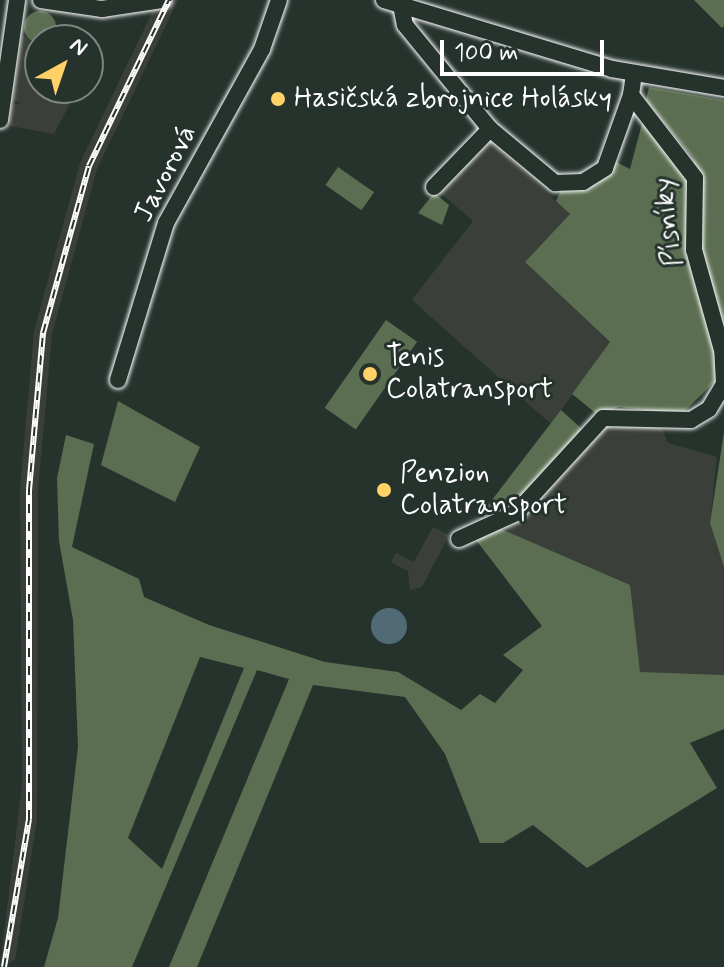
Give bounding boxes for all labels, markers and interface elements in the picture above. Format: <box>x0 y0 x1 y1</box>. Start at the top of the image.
north arrow <box>24 24 104 104</box>
scale bar <box>444 24 608 74</box>
text: N <box>64 32 93 63</box>
text: 100 m <box>454 38 518 69</box>
place label: Hasičská zbrojnice Holásky <box>294 82 613 116</box>
marker: Hasičská zbrojnice Holásky <box>269 90 287 108</box>
street label: Javorová <box>127 120 205 228</box>
street label: Písníky <box>647 176 691 268</box>
place label: Tenis Colatransport <box>386 341 553 407</box>
marker: Tenis Colatransport <box>361 365 379 383</box>
place label: Penzion Colatransport <box>400 457 567 523</box>
marker: Penzion Colatransport <box>375 481 393 499</box>

